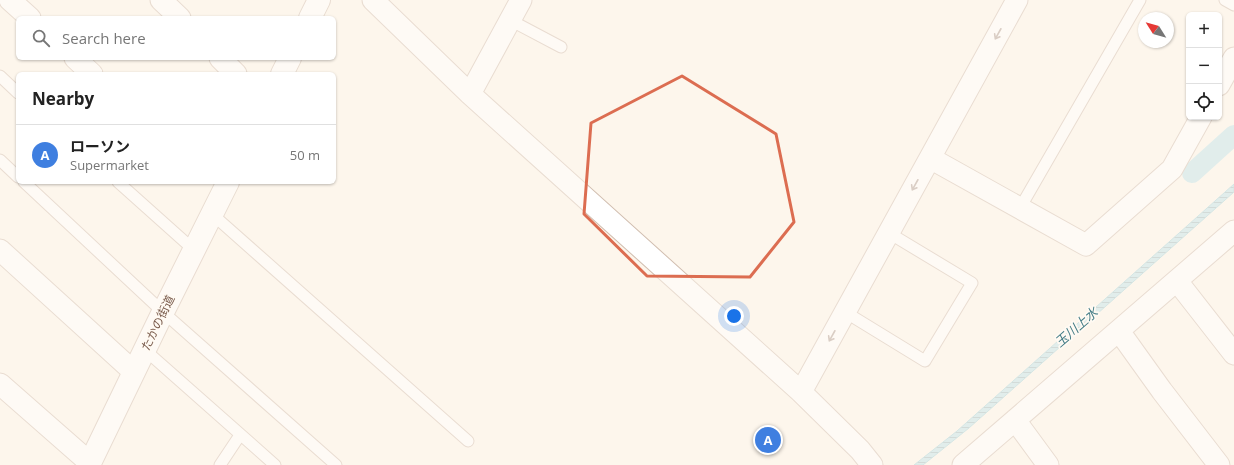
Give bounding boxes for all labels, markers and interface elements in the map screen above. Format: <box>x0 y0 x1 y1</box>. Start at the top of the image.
north arrow <box>1138 12 1174 48</box>
map controls <box>1186 12 1222 120</box>
button: + <box>1186 12 1222 48</box>
search box <box>16 16 336 60</box>
icon: search <box>30 27 52 49</box>
text: Search here <box>62 28 146 48</box>
one-way arrow <box>993 28 1001 40</box>
button: − <box>1186 48 1222 84</box>
button: locate <box>1186 84 1222 120</box>
text: Nearby <box>32 87 94 110</box>
text: ローソン <box>70 136 130 156</box>
text: A <box>41 146 49 164</box>
text: 50 m <box>290 146 320 164</box>
text: Supermarket <box>70 156 149 174</box>
one-way arrow <box>911 179 918 191</box>
street label: たかの街道 <box>137 292 178 353</box>
water label: 玉川上水 <box>1050 302 1103 351</box>
your location <box>724 306 744 326</box>
one-way arrow <box>828 330 835 342</box>
pin: A <box>755 425 781 455</box>

